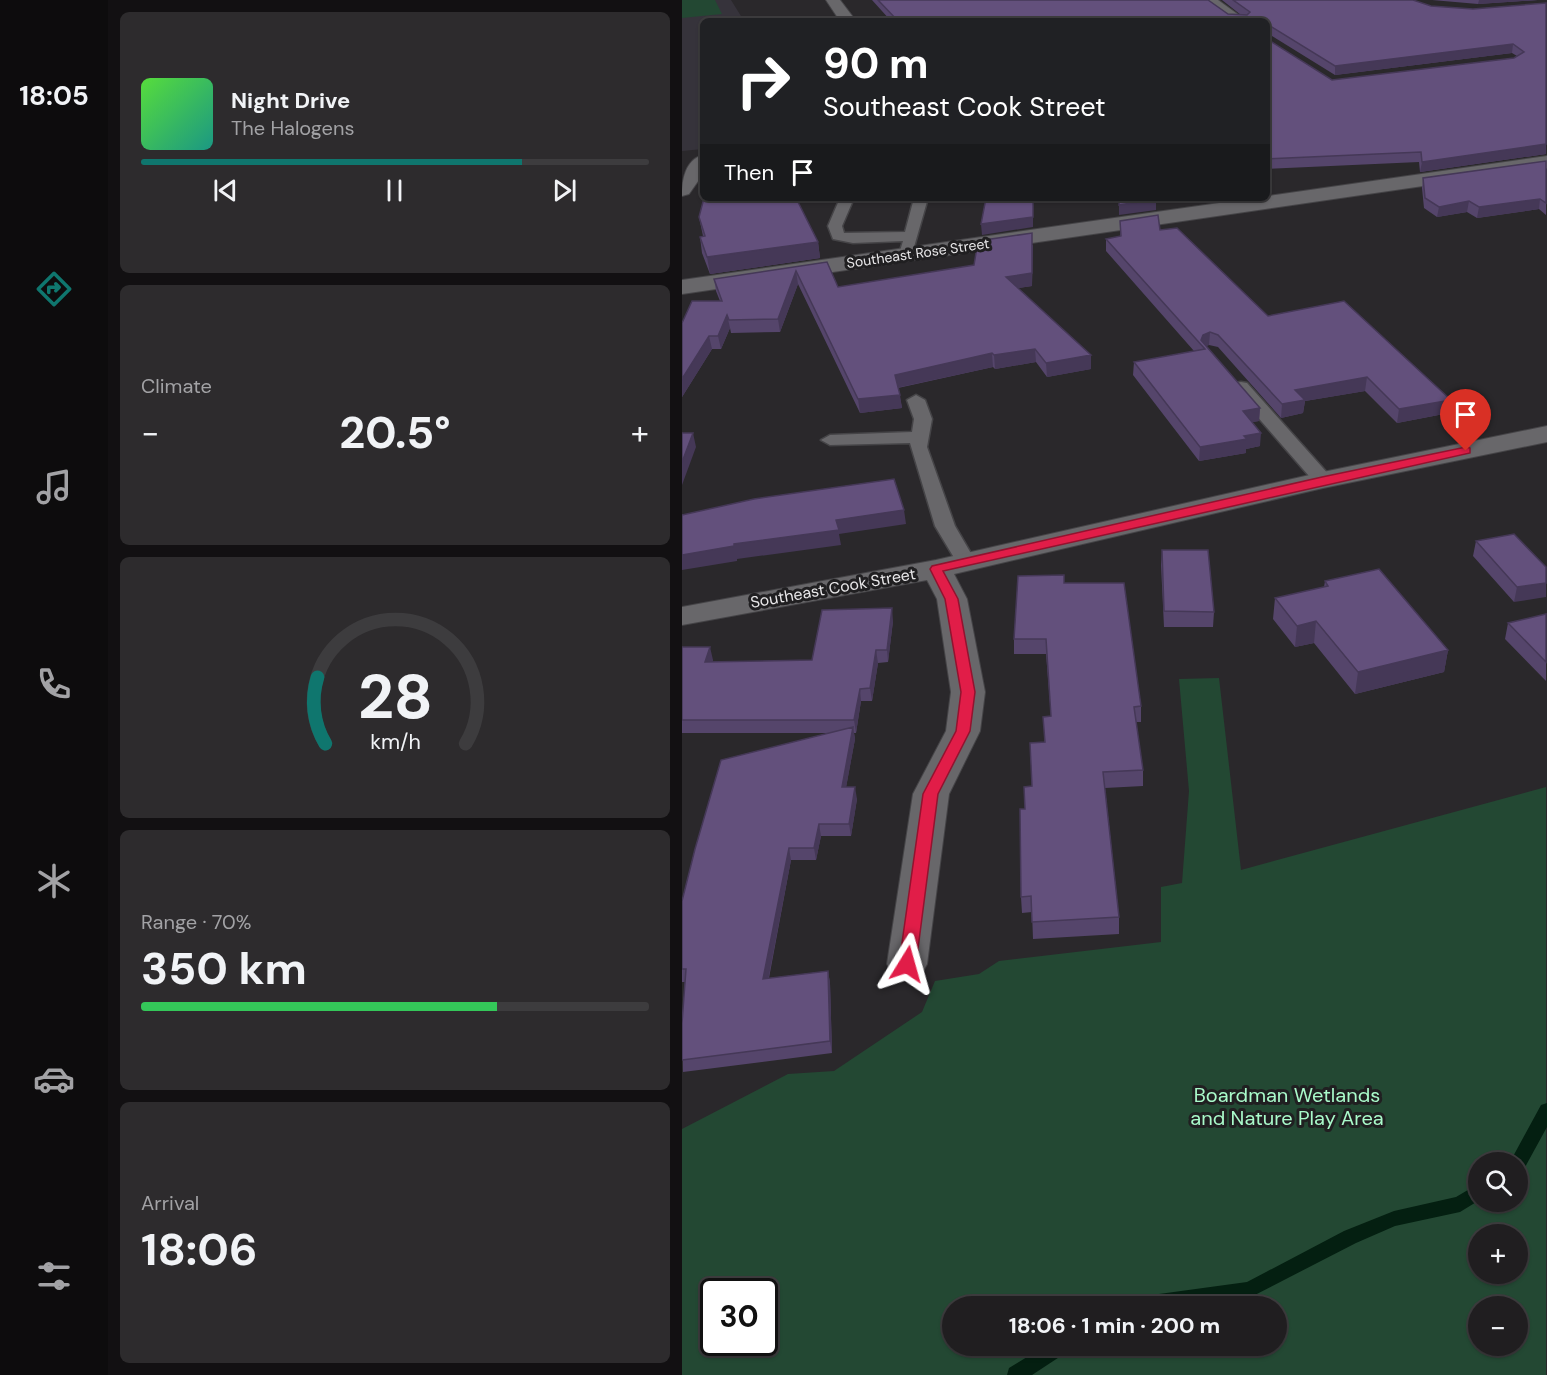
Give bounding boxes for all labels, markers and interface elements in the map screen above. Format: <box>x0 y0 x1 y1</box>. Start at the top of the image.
text: 90 m <box>823 36 929 91</box>
icon: right <box>724 42 802 120</box>
text: 18:05 <box>19 78 89 113</box>
text: Night Drive <box>231 86 350 115</box>
text: Southeast Cook Street <box>823 89 1106 124</box>
text: The Halogens <box>231 115 354 141</box>
icon: arrive <box>786 156 819 189</box>
text: Then <box>724 158 774 187</box>
icon: previous <box>209 174 242 207</box>
icon: pause <box>378 174 411 207</box>
icon: next <box>548 174 581 207</box>
street label: Southeast Rose Street <box>845 234 991 272</box>
icon: directions <box>33 268 75 310</box>
text: Climate <box>141 373 212 399</box>
pin <box>1440 389 1491 451</box>
icon: arrive <box>1449 398 1482 431</box>
text: 20.5° <box>339 403 451 462</box>
text: − <box>141 411 159 454</box>
text: + <box>631 411 649 454</box>
icon: music <box>33 466 75 508</box>
street label: Southeast Cook Street <box>749 563 917 613</box>
text: 28 <box>357 657 433 738</box>
icon: phone <box>33 663 75 705</box>
text: km/h <box>370 729 420 757</box>
icon: climate <box>33 860 75 902</box>
text: Range · 70% <box>141 909 251 935</box>
position arrow <box>875 932 939 996</box>
text: 350 km <box>141 939 307 998</box>
icon: car <box>33 1058 75 1100</box>
park label: Boardman Wetlands and Nature Play Area <box>1190 1082 1384 1131</box>
map controls <box>1468 1152 1528 1356</box>
button: search <box>1468 1152 1528 1212</box>
text: Arrival <box>141 1190 199 1216</box>
text: 18:06 <box>141 1220 258 1279</box>
button: + <box>1468 1224 1528 1284</box>
icon: filters <box>33 1255 75 1297</box>
speed limit sign: 30 <box>700 1278 778 1356</box>
button: − <box>1468 1296 1528 1356</box>
text: 18:06 · 1 min · 200 m <box>1009 1311 1220 1340</box>

